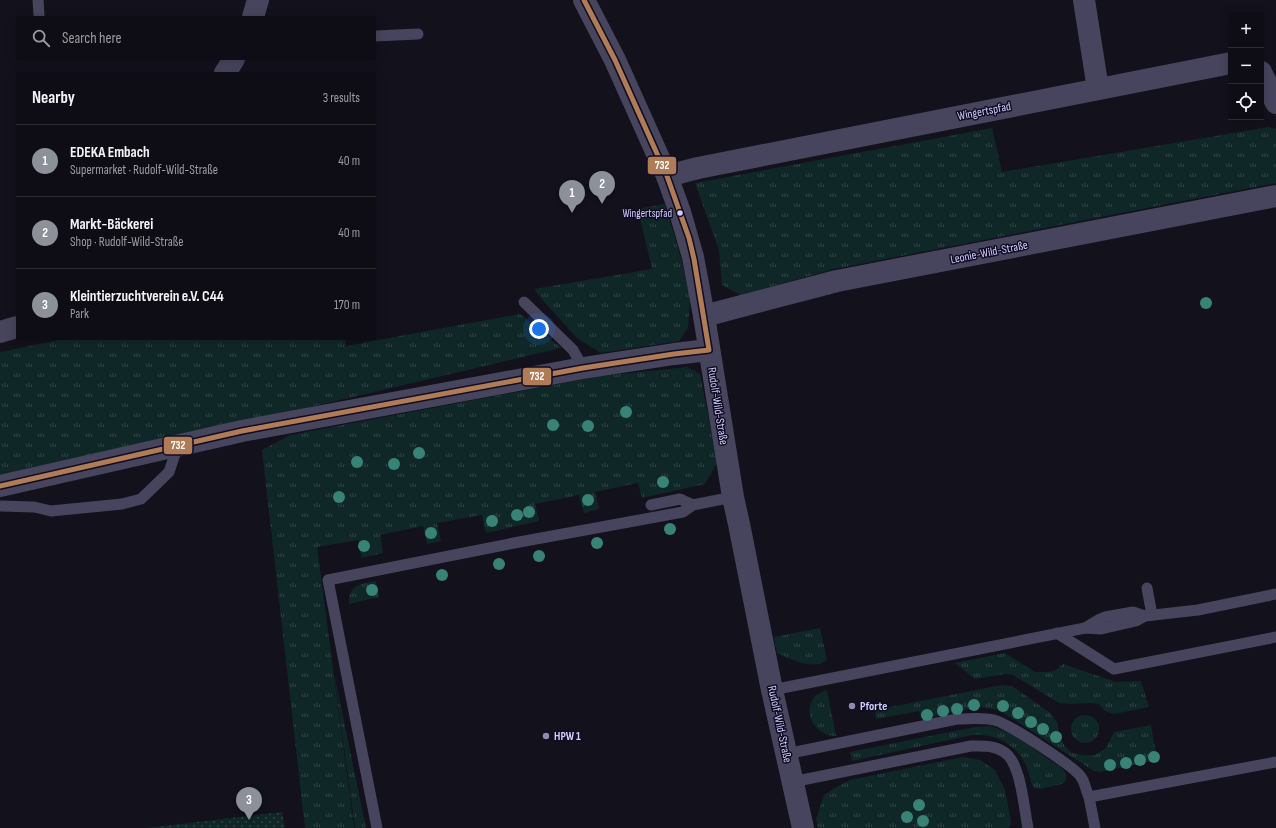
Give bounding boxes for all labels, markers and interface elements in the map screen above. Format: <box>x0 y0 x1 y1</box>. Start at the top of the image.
map controls <box>1228 12 1264 120</box>
button: + <box>1228 12 1264 48</box>
search box <box>16 16 376 60</box>
icon: search <box>30 27 52 49</box>
text: Search here <box>62 29 122 48</box>
button: − <box>1228 48 1264 84</box>
button: locate <box>1228 84 1264 120</box>
text: Nearby <box>32 88 75 108</box>
text: 3 results <box>323 90 360 106</box>
street label: Wingertspfad <box>956 99 1012 124</box>
text: EDEKA Embach <box>70 143 150 162</box>
text: 1 <box>42 153 48 169</box>
text: 40 m <box>338 153 360 169</box>
line badge: 732 <box>647 156 677 175</box>
text: 732 <box>655 159 669 172</box>
text: Supermarket · Rudolf-Wild-Straße <box>70 162 218 178</box>
pin: 2 <box>589 171 615 204</box>
pin: 1 <box>559 180 585 213</box>
place label: Wingertspfad <box>622 207 672 220</box>
marker: Wingertspfad <box>675 208 685 218</box>
text: Markt-Bäckerei <box>70 215 153 234</box>
text: 2 <box>42 225 48 241</box>
text: 40 m <box>338 225 360 241</box>
text: Shop · Rudolf-Wild-Straße <box>70 234 184 250</box>
street label: Leonie-Wild-Straße <box>949 238 1029 267</box>
text: Kleintierzuchtverein e.V. C44 <box>70 287 224 306</box>
text: 3 <box>42 297 48 313</box>
text: 170 m <box>334 297 360 313</box>
text: Park <box>70 306 89 322</box>
your location <box>529 319 549 339</box>
street label: Rudolf-Wild-Straße <box>704 366 731 446</box>
line badge: 732 <box>522 367 552 386</box>
text: 732 <box>530 370 544 383</box>
line badge: 732 <box>163 436 193 455</box>
text: 732 <box>171 439 185 452</box>
street label: Rudolf-Wild-Straße <box>764 684 795 764</box>
place label: Pforte <box>860 699 887 714</box>
marker: Pforte <box>847 701 857 711</box>
place label: HPW 1 <box>554 729 581 744</box>
marker: HPW 1 <box>541 731 551 741</box>
pin: 3 <box>236 787 262 820</box>

